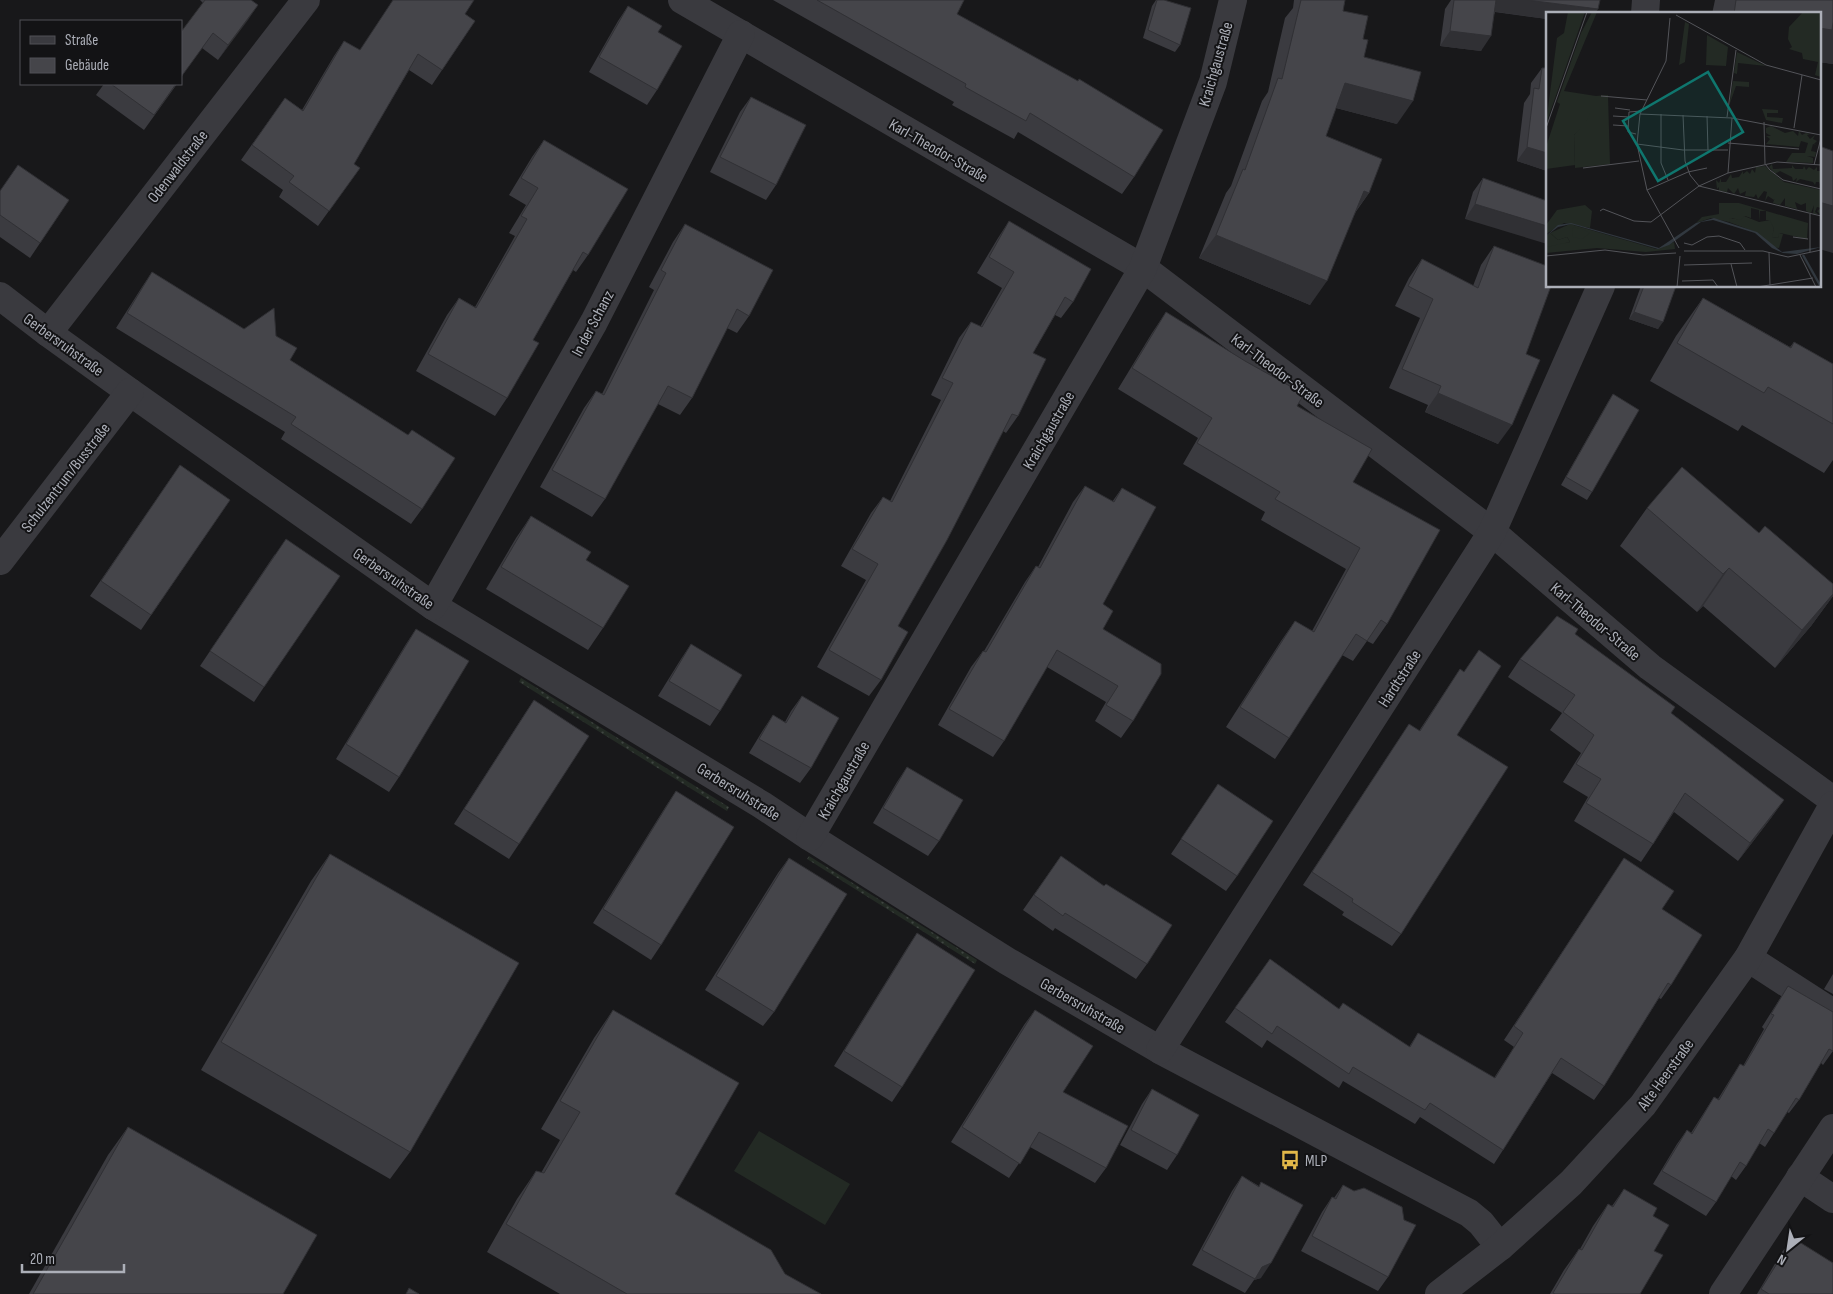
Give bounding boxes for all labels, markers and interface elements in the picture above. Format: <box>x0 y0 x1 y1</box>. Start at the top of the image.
inset map <box>1546 12 1820 288</box>
legend <box>20 20 182 85</box>
street label: Kraichgaustraße <box>1195 20 1238 109</box>
text: Straße <box>65 31 98 50</box>
text: Gebäude <box>65 56 109 75</box>
street label: Karl-Theodor-Straße <box>885 115 991 187</box>
street label: Odenwaldstraße <box>144 127 212 207</box>
street label: In der Schanz <box>568 287 619 360</box>
street label: Gerbersruhstraße <box>19 310 107 381</box>
street label: Karl-Theodor-Straße <box>1227 330 1327 412</box>
street label: Kraichgaustraße <box>1019 388 1079 473</box>
street label: Schulzentrum/Busstraße <box>18 420 115 536</box>
street label: Gerbersruhstraße <box>349 544 437 614</box>
street label: Karl-Theodor-Straße <box>1546 579 1644 665</box>
street label: Hardtstraße <box>1375 647 1426 711</box>
street label: Kraichgaustraße <box>814 738 874 823</box>
street label: Gerbersruhstraße <box>693 759 783 825</box>
street label: Gerbersruhstraße <box>1037 974 1128 1038</box>
street label: Alte Heerstraße <box>1633 1036 1698 1115</box>
bus stop icon: MLP <box>1279 1149 1301 1171</box>
place label: MLP <box>1305 1152 1327 1171</box>
north arrow <box>1763 1224 1813 1274</box>
scale bar <box>22 1242 125 1274</box>
text: 20 m <box>30 1250 55 1269</box>
text: N <box>1774 1251 1789 1269</box>

